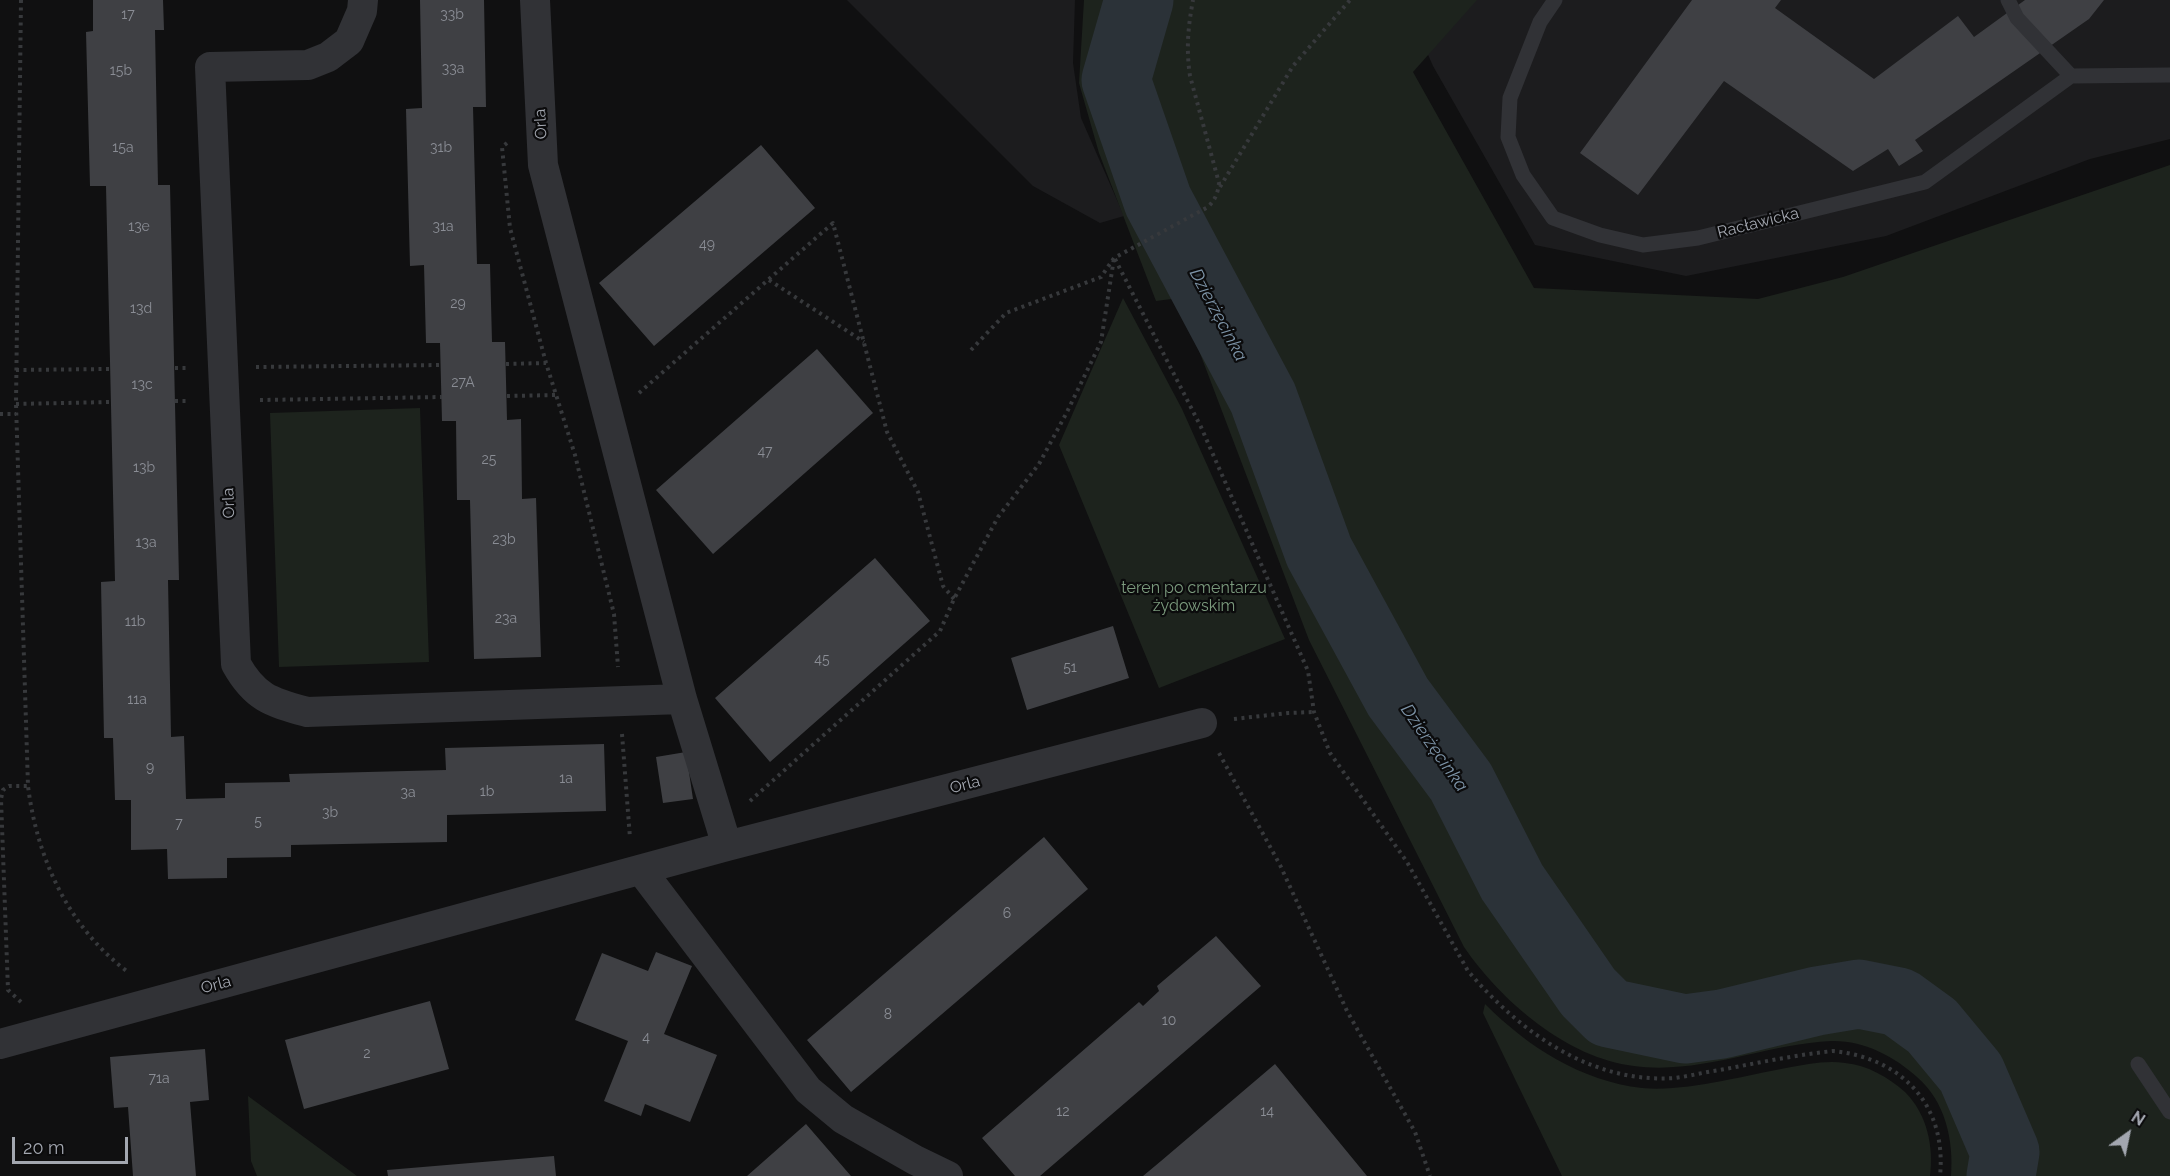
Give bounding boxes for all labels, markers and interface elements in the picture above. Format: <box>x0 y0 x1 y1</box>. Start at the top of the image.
house number: 17 <box>121 7 135 23</box>
house number: 33b <box>440 7 464 23</box>
house number: 33a <box>442 61 464 77</box>
house number: 15b <box>110 63 132 79</box>
street label: Orla <box>531 108 551 140</box>
house number: 15a <box>112 140 134 156</box>
house number: 31b <box>430 140 452 156</box>
street label: Racławicka <box>1715 204 1801 242</box>
house number: 13e <box>128 219 150 235</box>
house number: 31a <box>432 219 454 235</box>
house number: 49 <box>699 237 715 253</box>
water label: Dzierżęcinka <box>1185 265 1251 365</box>
house number: 29 <box>450 296 466 312</box>
house number: 13d <box>130 301 152 317</box>
house number: 27A <box>451 375 475 391</box>
house number: 13c <box>131 377 153 393</box>
house number: 47 <box>757 444 773 460</box>
house number: 25 <box>482 452 496 468</box>
house number: 13b <box>133 460 155 476</box>
street label: Orla <box>219 487 239 519</box>
house number: 23b <box>492 532 516 548</box>
house number: 13a <box>135 535 157 551</box>
park label: teren po cmentarzu żydowskim <box>1121 578 1267 616</box>
house number: 23a <box>495 611 517 627</box>
house number: 11b <box>125 614 145 630</box>
house number: 45 <box>814 652 830 668</box>
house number: 51 <box>1063 660 1077 676</box>
house number: 11a <box>127 692 147 708</box>
water label: Dzierżęcinka <box>1396 700 1472 796</box>
house number: 9 <box>146 760 154 776</box>
house number: 1a <box>559 771 573 787</box>
street label: Orla <box>948 772 982 798</box>
house number: 1b <box>480 784 494 800</box>
house number: 3a <box>400 785 416 801</box>
house number: 3b <box>322 805 338 821</box>
house number: 5 <box>254 814 262 830</box>
house number: 7 <box>175 816 183 832</box>
house number: 6 <box>1003 906 1011 922</box>
street label: Orla <box>199 972 233 998</box>
house number: 8 <box>884 1007 892 1023</box>
house number: 10 <box>1162 1013 1176 1029</box>
house number: 4 <box>642 1030 650 1046</box>
house number: 2 <box>363 1046 371 1062</box>
house number: 71a <box>148 1071 170 1087</box>
house number: 12 <box>1056 1104 1070 1120</box>
house number: 14 <box>1260 1104 1274 1120</box>
north arrow <box>2098 1104 2158 1164</box>
text: N <box>2128 1107 2148 1130</box>
scale bar <box>15 1125 130 1163</box>
text: 20 m <box>23 1137 65 1158</box>

